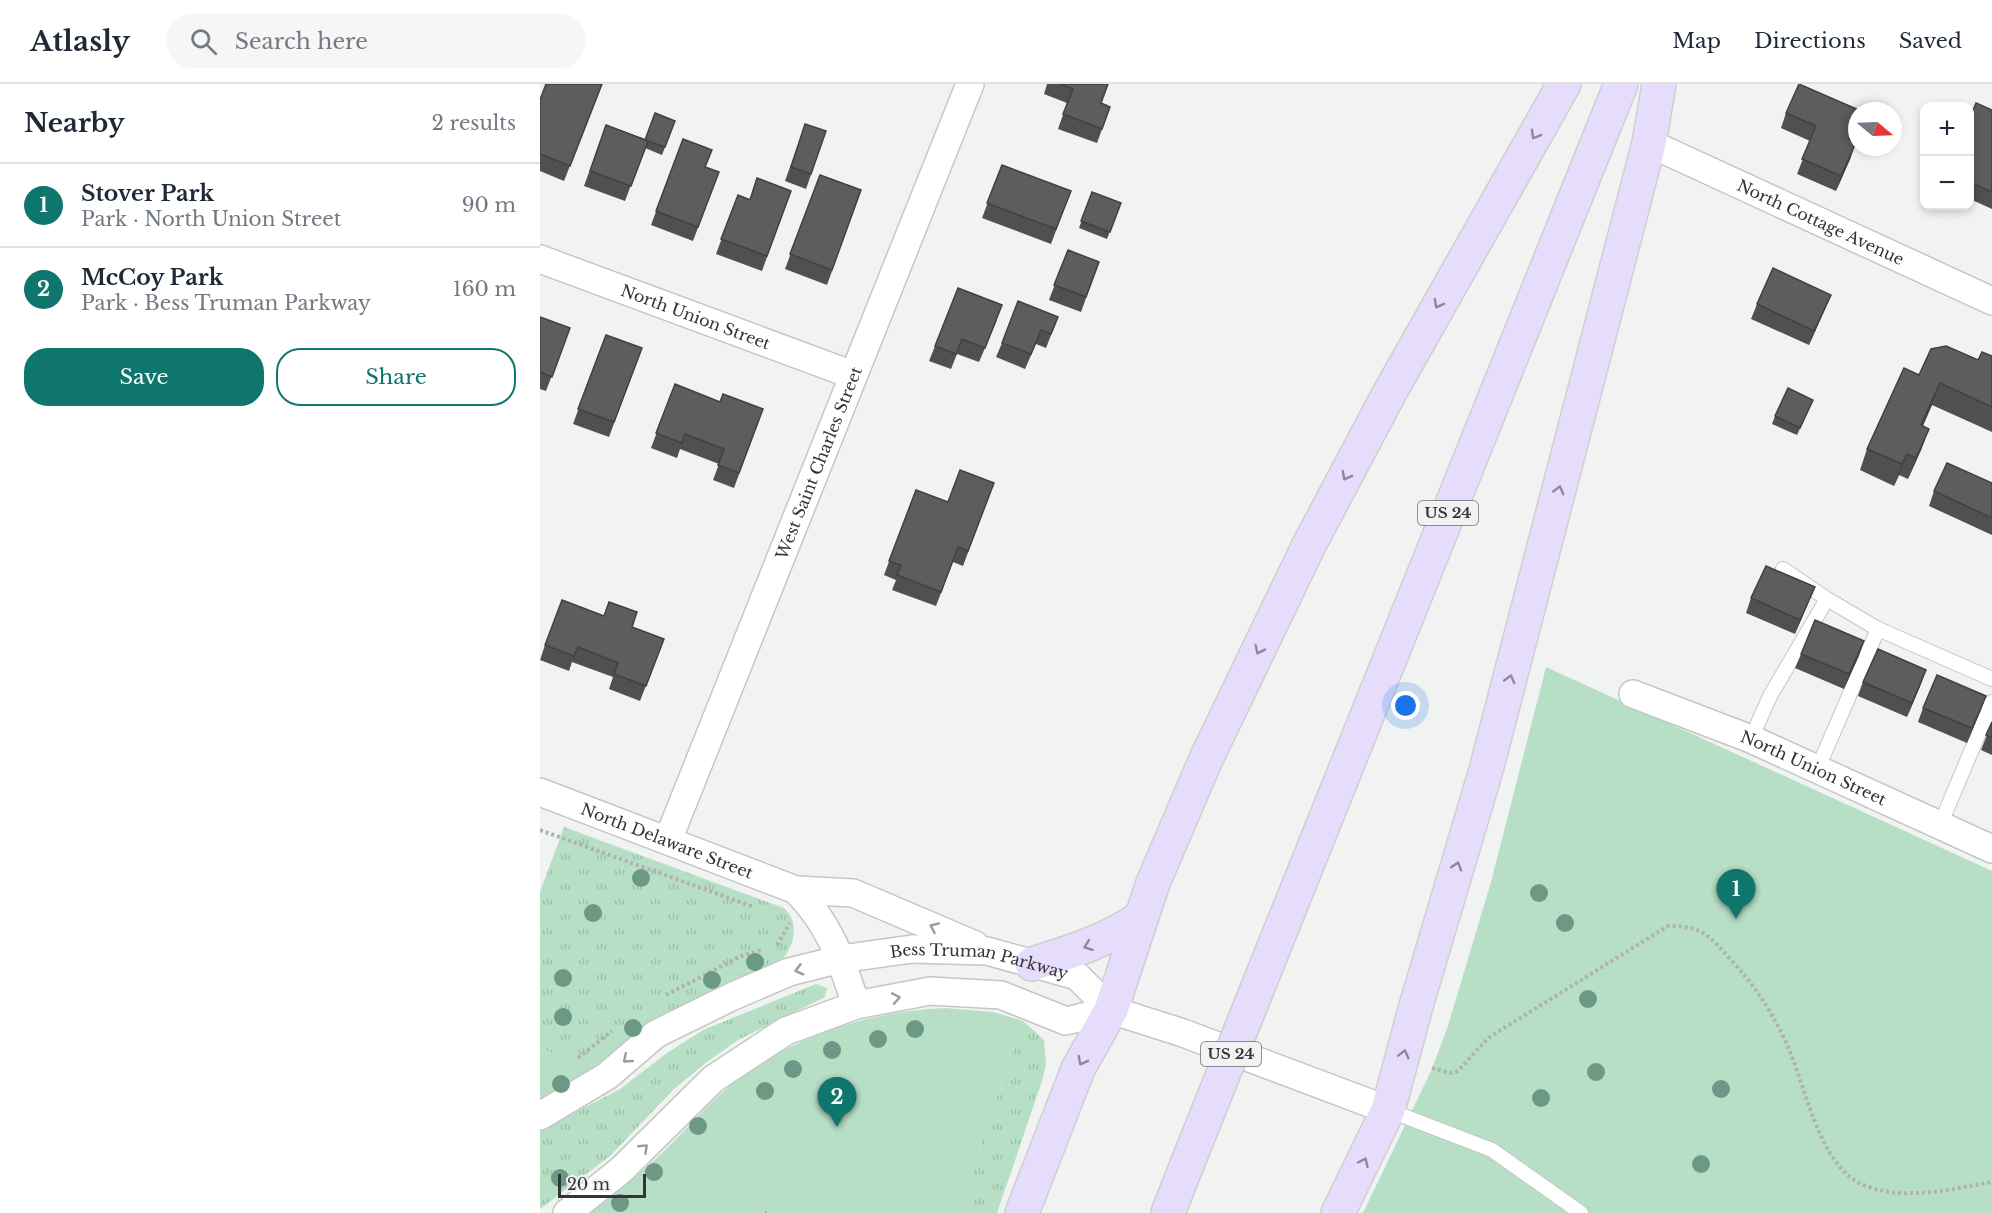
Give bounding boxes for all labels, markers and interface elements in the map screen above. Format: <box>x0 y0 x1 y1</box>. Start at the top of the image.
search box <box>166 14 586 68</box>
text: Atlasly <box>30 24 130 59</box>
icon: search <box>187 25 220 58</box>
text: Search here <box>235 28 368 55</box>
text: Map <box>1672 28 1721 54</box>
text: Directions <box>1754 28 1866 54</box>
text: Saved <box>1899 28 1962 54</box>
north arrow <box>1848 102 1902 156</box>
map controls <box>1920 102 1974 210</box>
button: + <box>1920 102 1974 156</box>
text: Nearby <box>24 107 125 139</box>
text: 2 results <box>432 111 516 135</box>
one-way arrow <box>1530 129 1542 139</box>
button: − <box>1920 156 1974 210</box>
street label: North Cottage Avenue <box>1734 175 1907 269</box>
text: Stover Park <box>81 180 214 207</box>
text: 1 <box>39 193 48 217</box>
text: 90 m <box>462 193 516 217</box>
text: Park · North Union Street <box>81 207 341 231</box>
text: McCoy Park <box>81 264 223 291</box>
text: 2 <box>37 277 50 301</box>
text: 160 m <box>453 277 516 301</box>
street label: North Union Street <box>618 280 773 353</box>
text: Park · Bess Truman Parkway <box>81 291 371 315</box>
one-way arrow <box>1434 298 1445 308</box>
button: Save <box>24 348 264 406</box>
button: Share <box>276 348 516 406</box>
street label: West Saint Charles Street <box>771 364 866 563</box>
one-way arrow <box>1342 470 1353 480</box>
one-way arrow <box>1551 485 1564 495</box>
road number: US 24 <box>1418 501 1478 525</box>
one-way arrow <box>1254 644 1266 655</box>
one-way arrow <box>1502 674 1515 684</box>
your location <box>1391 691 1420 720</box>
street label: North Union Street <box>1738 726 1889 809</box>
street label: North Delaware Street <box>578 799 756 883</box>
one-way arrow <box>1450 862 1462 872</box>
pin: 1 <box>1716 870 1756 919</box>
one-way arrow <box>929 922 940 934</box>
street label: Bess Truman Parkway <box>889 939 1071 983</box>
one-way arrow <box>1083 939 1094 951</box>
one-way arrow <box>794 963 805 975</box>
one-way arrow <box>891 992 901 1005</box>
road number: US 24 <box>1201 1042 1261 1066</box>
one-way arrow <box>1396 1049 1409 1059</box>
one-way arrow <box>623 1052 634 1063</box>
one-way arrow <box>1078 1055 1089 1065</box>
pin: 2 <box>818 1078 856 1127</box>
one-way arrow <box>636 1144 647 1155</box>
one-way arrow <box>1356 1158 1368 1169</box>
scale bar <box>558 1171 646 1198</box>
text: 20 m <box>567 1174 610 1194</box>

